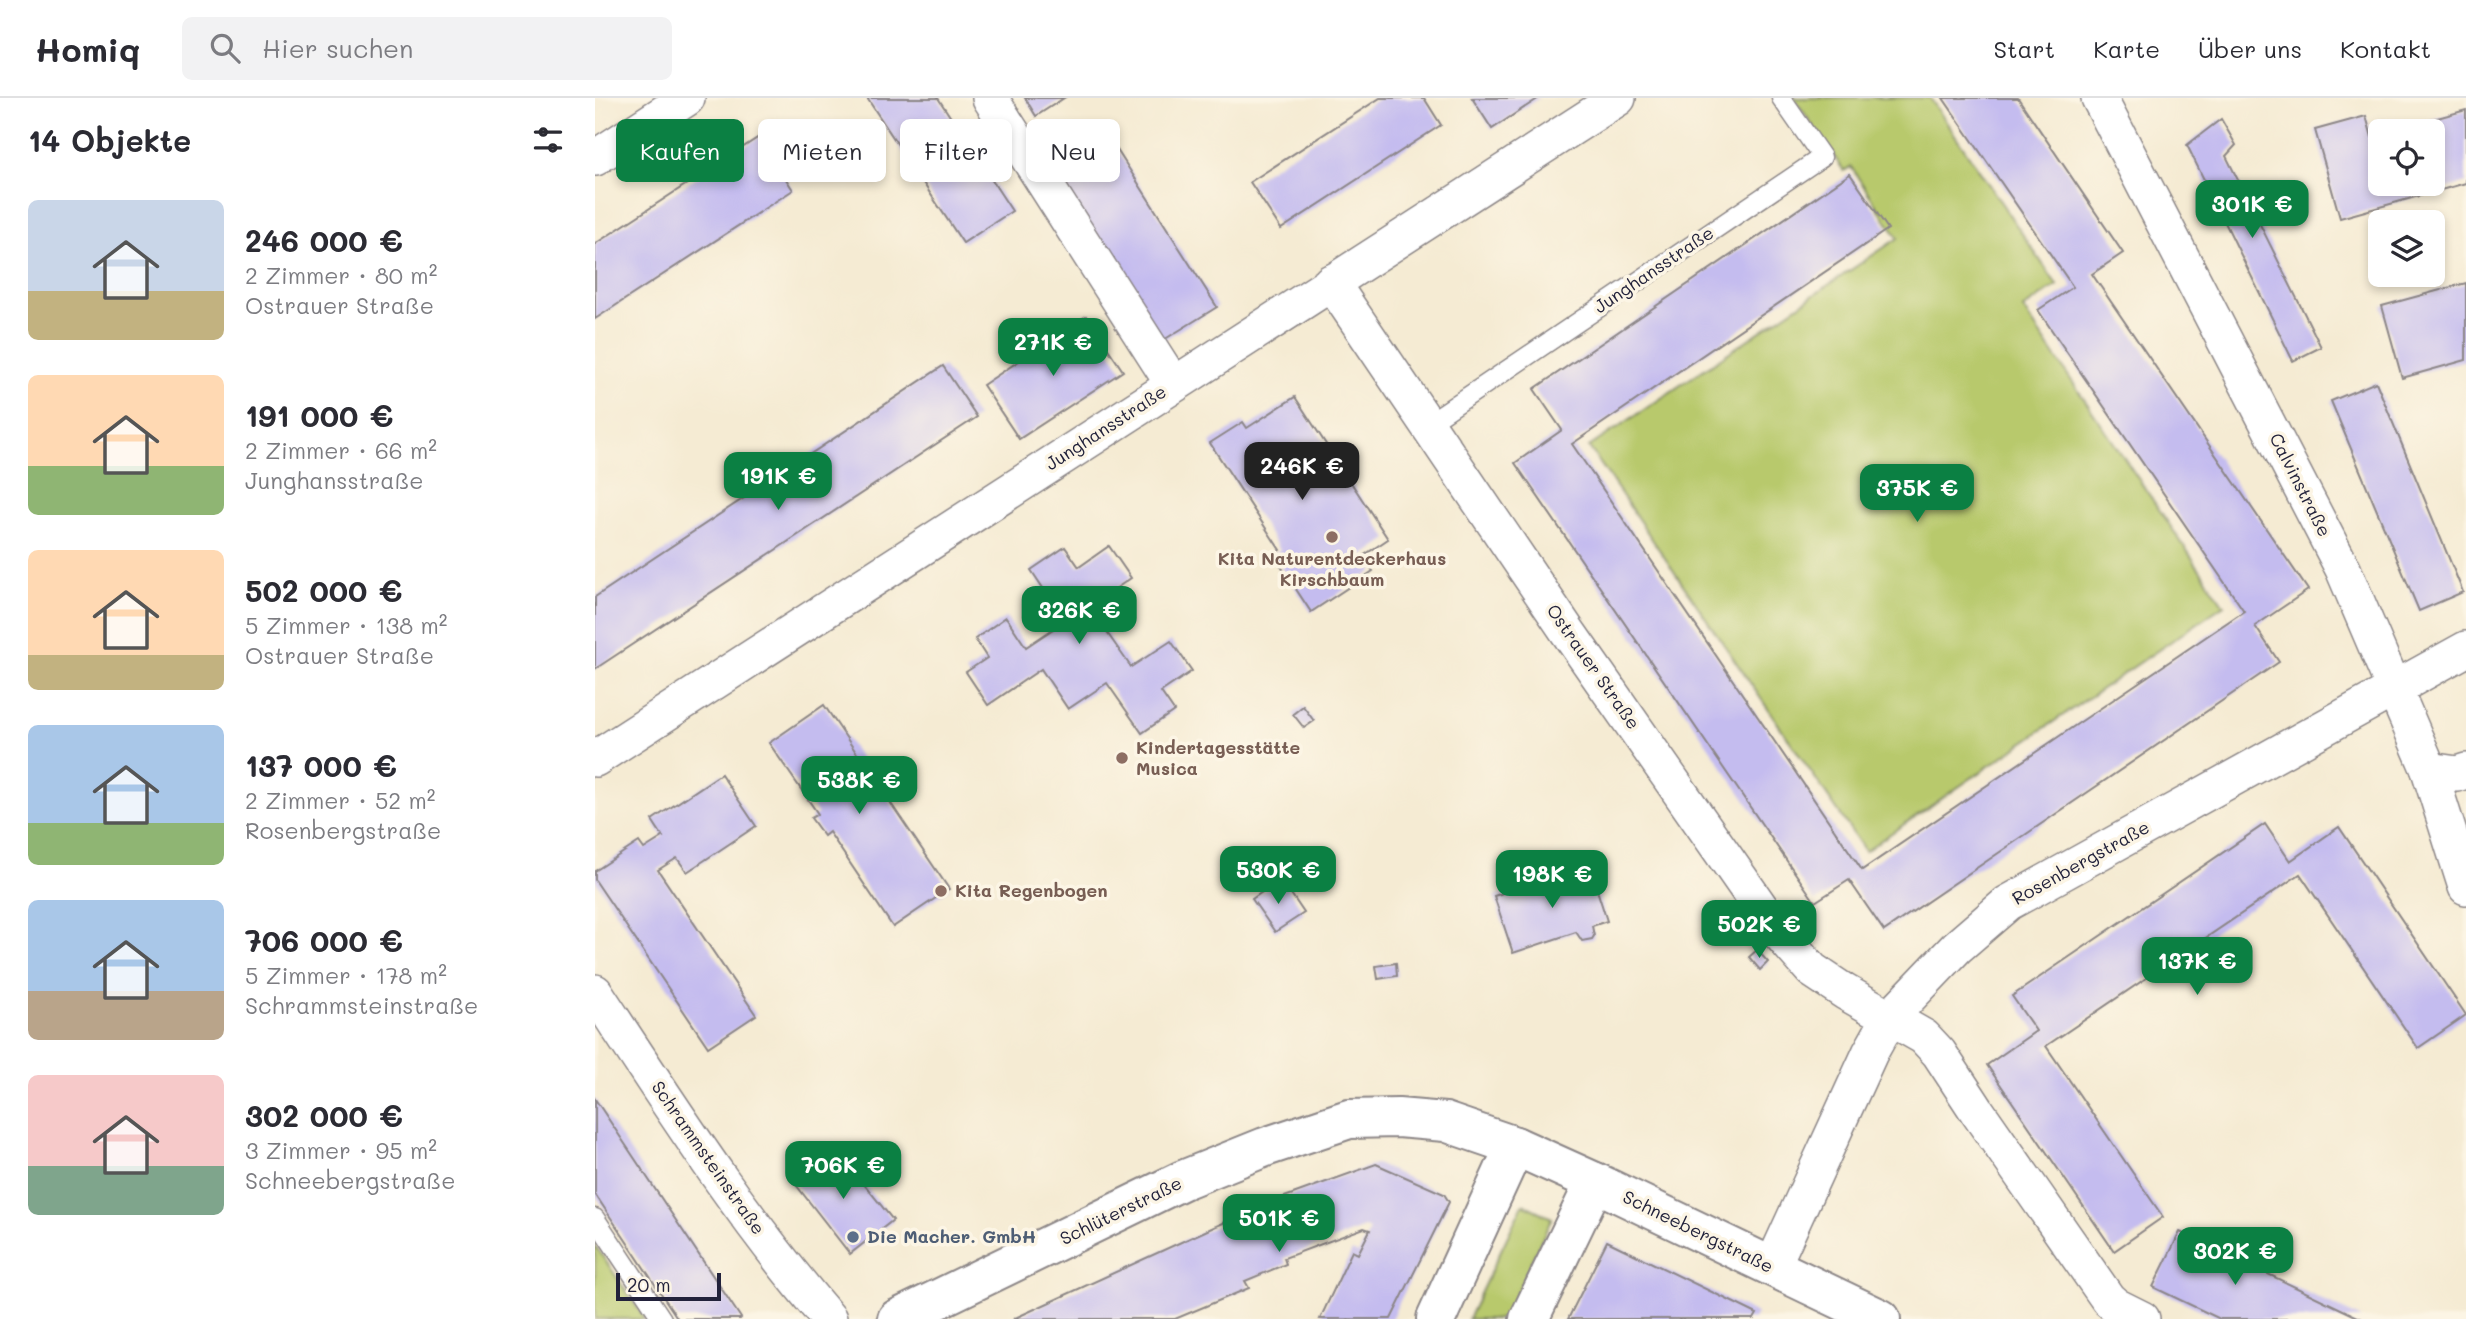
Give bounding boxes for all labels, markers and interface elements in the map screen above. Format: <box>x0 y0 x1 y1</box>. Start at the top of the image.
search box <box>182 17 672 80</box>
text: Homiq <box>35 27 140 70</box>
icon: search <box>206 29 244 67</box>
text: Hier suchen <box>262 31 414 65</box>
text: Start <box>1993 33 2055 64</box>
text: Karte <box>2093 33 2160 64</box>
text: Über uns <box>2198 33 2302 64</box>
text: Kontakt <box>2340 33 2431 64</box>
chip: Kaufen <box>616 119 744 182</box>
chip: Mieten <box>758 119 886 182</box>
chip: Filter <box>900 119 1012 182</box>
chip: Neu <box>1026 119 1120 182</box>
map controls <box>2368 119 2445 287</box>
button: locate <box>2368 119 2445 196</box>
text: 14 Objekte <box>28 120 191 160</box>
icon: filters <box>529 121 567 159</box>
pin: 301K € <box>2195 180 2309 240</box>
text: 301K € <box>2212 188 2292 218</box>
button: layers <box>2368 210 2445 287</box>
text: 246 000 € <box>245 220 403 260</box>
street label: Junghansstraße <box>1589 220 1718 318</box>
icon: home <box>84 228 168 312</box>
text: 2 Zimmer · 80 m² <box>245 260 437 290</box>
text: Ostrauer Straße <box>245 290 434 320</box>
pin: 271K € <box>996 318 1110 378</box>
text: 271K € <box>1014 326 1092 356</box>
street label: Junghansstraße <box>1040 379 1171 475</box>
text: 191 000 € <box>245 395 393 435</box>
icon: home <box>84 403 168 487</box>
street label: Calvinstraße <box>2265 429 2337 540</box>
text: 2 Zimmer · 66 m² <box>245 435 437 465</box>
pin: 246K € <box>1245 442 1359 502</box>
text: 246K € <box>1260 450 1344 480</box>
pin: 191K € <box>721 452 835 512</box>
text: 191K € <box>740 460 816 490</box>
pin: 375K € <box>1860 464 1974 524</box>
text: Junghansstraße <box>245 465 424 495</box>
text: 375K € <box>1876 472 1958 502</box>
marker: Kita Naturentdeckerhaus Kirschbaum <box>1324 529 1340 545</box>
place label: Kita Naturentdeckerhaus Kirschbaum <box>1218 546 1446 591</box>
text: 502 000 € <box>245 570 402 610</box>
icon: home <box>84 578 168 662</box>
pin: 326K € <box>1022 587 1136 646</box>
text: 326K € <box>1038 594 1120 624</box>
street label: Ostrauer Straße <box>1542 599 1646 734</box>
text: 5 Zimmer · 138 m² <box>245 610 448 640</box>
text: Ostrauer Straße <box>245 640 434 670</box>
place label: Kindertagesstätte Musica <box>1136 735 1300 780</box>
text: 137 000 € <box>245 745 397 785</box>
marker: Kindertagesstätte Musica <box>1114 750 1130 766</box>
icon: home <box>84 753 168 837</box>
pin: 538K € <box>802 756 916 816</box>
text: 538K € <box>817 764 901 794</box>
text: 2 Zimmer · 52 m² <box>245 785 436 815</box>
street label: Rosenbergstraße <box>2008 814 2154 910</box>
text: Rosenbergstraße <box>245 815 441 845</box>
pin: 530K € <box>1221 846 1335 906</box>
pin: 198K € <box>1495 850 1609 910</box>
text: 530K € <box>1236 854 1320 884</box>
text: 198K € <box>1512 858 1592 888</box>
place label: Kita Regenbogen <box>955 878 1108 902</box>
marker: Kita Regenbogen <box>933 883 949 899</box>
pin: 502K € <box>1702 900 1816 960</box>
text: 502K € <box>1717 908 1801 938</box>
text: 706 000 € <box>245 920 403 960</box>
icon: home <box>84 928 168 1012</box>
pin: 137K € <box>2140 937 2254 997</box>
text: 137K € <box>2158 945 2236 975</box>
text: 5 Zimmer · 178 m² <box>245 960 447 990</box>
text: Schrammsteinstraße <box>245 990 478 1020</box>
street label: Schrammsteinstraße <box>647 1076 771 1239</box>
text: 302 000 € <box>245 1095 403 1135</box>
icon: home <box>84 1103 168 1187</box>
text: 3 Zimmer · 95 m² <box>245 1135 437 1165</box>
pin: 706K € <box>786 1142 900 1201</box>
text: 706K € <box>801 1149 885 1179</box>
text: Schneebergstraße <box>245 1165 455 1195</box>
street label: Schlüterstraße <box>1056 1170 1186 1250</box>
street label: Schneebergstraße <box>1619 1184 1778 1278</box>
pin: 501K € <box>1222 1194 1336 1254</box>
text: 501K € <box>1239 1202 1319 1232</box>
place label: Die Macher. GmbH <box>867 1224 1036 1248</box>
pin: 302K € <box>2178 1228 2292 1287</box>
marker: Die Macher. GmbH <box>845 1229 861 1245</box>
text: 302K € <box>2193 1235 2277 1265</box>
scale bar <box>616 1270 721 1302</box>
text: 20 m <box>627 1272 671 1297</box>

